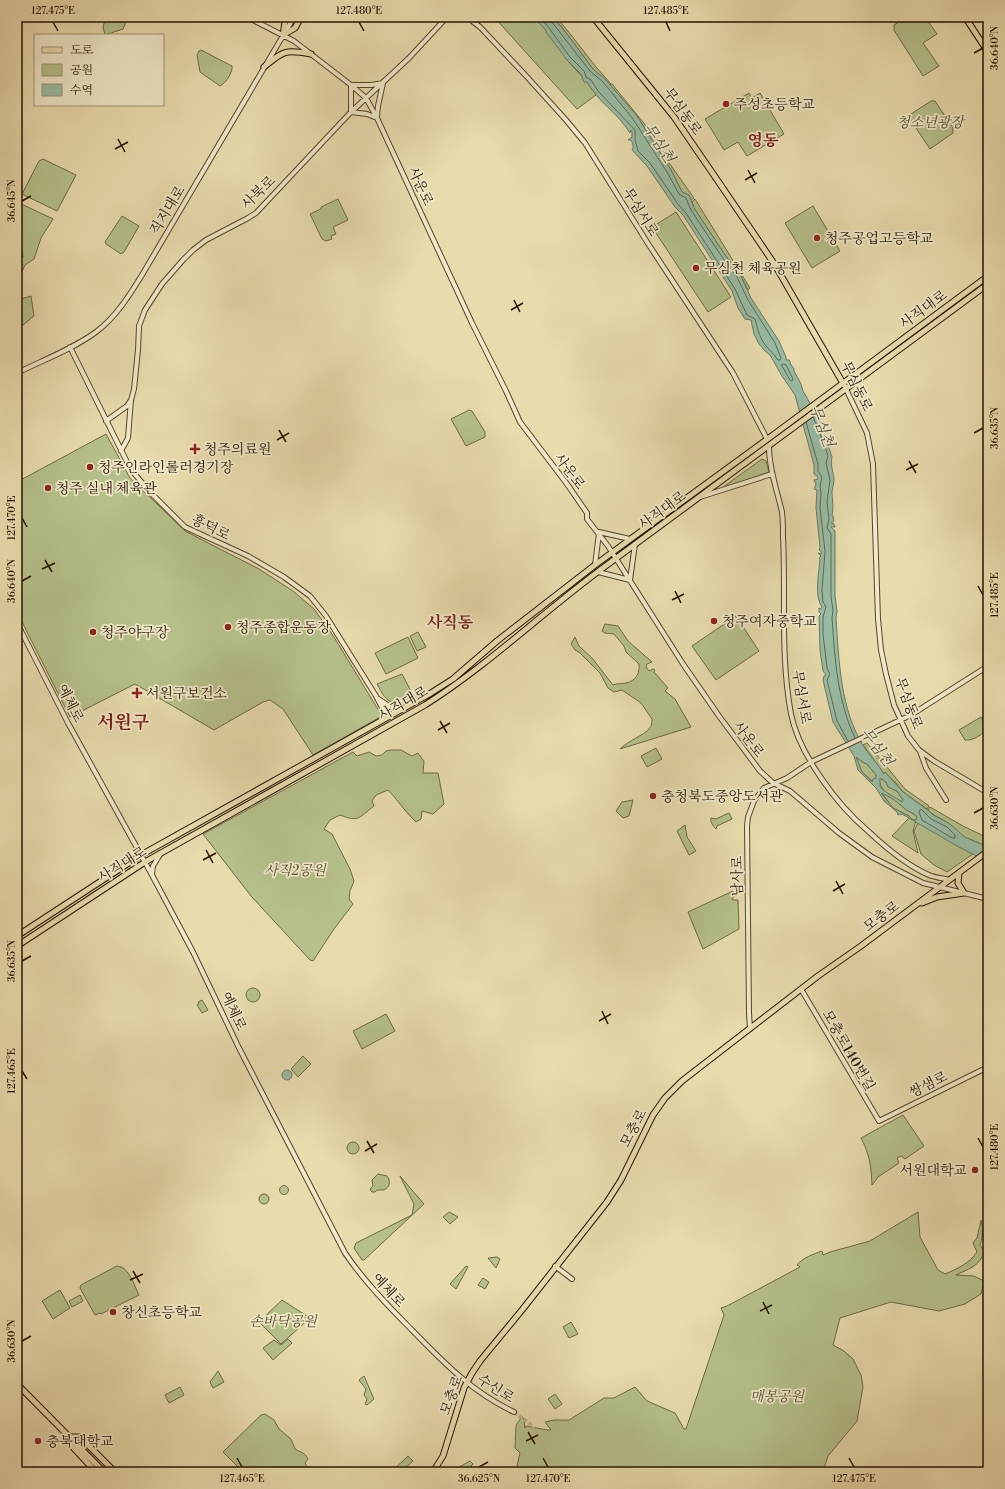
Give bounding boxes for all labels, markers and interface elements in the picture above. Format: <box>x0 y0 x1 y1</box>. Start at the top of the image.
text: 127.475°E <box>31 5 75 17</box>
text: 127.480°E <box>336 5 382 17</box>
text: 127.485°E <box>643 5 689 17</box>
text: 36.640°N <box>989 26 1001 70</box>
legend <box>34 34 164 106</box>
text: 도로 <box>70 43 94 58</box>
text: 공원 <box>70 63 93 78</box>
text: 수역 <box>70 83 93 98</box>
street label: 무심동로 <box>659 84 706 139</box>
place label: 주성초등학교 <box>734 96 816 114</box>
marker: 주성초등학교 <box>721 99 731 109</box>
park label: 청소년광장 <box>896 114 966 132</box>
water label: 무심천 <box>639 120 679 168</box>
district label: 영동 <box>748 131 779 151</box>
street label: 사운로 <box>403 164 437 209</box>
street label: 사북로 <box>238 172 280 213</box>
text: 36.645°N <box>6 179 18 222</box>
street label: 직지대로 <box>146 182 190 238</box>
street label: 무심서로 <box>618 185 662 241</box>
place label: 청주공업고등학교 <box>825 230 934 248</box>
marker: 청주공업고등학교 <box>812 233 822 243</box>
place label: 무심천 체육공원 <box>704 260 802 278</box>
marker: 무심천 체육공원 <box>691 263 701 273</box>
street label: 사직대로 <box>896 286 951 333</box>
street label: 무심동로 <box>836 358 876 415</box>
water label: 무심천 <box>805 402 839 451</box>
text: 36.635°N <box>989 406 1001 449</box>
place label: 청주의료원 <box>204 441 272 459</box>
marker: 청주의료원 <box>189 443 201 455</box>
street label: 사운로 <box>550 450 589 494</box>
place label: 청주인라인롤러경기장 <box>98 459 234 477</box>
marker: 청주인라인롤러경기장 <box>85 462 95 472</box>
place label: 청주 실내 체육관 <box>56 480 157 498</box>
marker: 청주 실내 체육관 <box>43 483 53 493</box>
street label: 사직대로 <box>635 487 690 534</box>
text: 127.470°E <box>6 496 18 540</box>
street label: 흥덕로 <box>188 511 233 545</box>
text: 36.640°N <box>6 559 18 603</box>
text: 127.485°E <box>989 572 1001 618</box>
district label: 사직동 <box>427 613 474 633</box>
place label: 청주여자중학교 <box>722 613 817 631</box>
marker: 청주여자중학교 <box>709 616 719 626</box>
place label: 청주종합운동장 <box>236 619 331 637</box>
marker: 청주종합운동장 <box>223 622 233 632</box>
place label: 청주야구장 <box>101 624 169 642</box>
marker: 청주야구장 <box>88 627 98 637</box>
street label: 무심서로 <box>787 669 815 726</box>
street label: 무심동로 <box>890 675 926 732</box>
street label: 예체로 <box>53 681 88 726</box>
street label: 사직대로 <box>376 682 432 725</box>
place label: 서원구보건소 <box>146 685 228 703</box>
marker: 서원구보건소 <box>131 687 143 699</box>
district label: 서원구 <box>97 711 150 734</box>
street label: 사운로 <box>729 718 768 762</box>
water label: 무심천 <box>856 724 898 771</box>
text: 36.630°N <box>989 786 1001 830</box>
place label: 충청북도중앙도서관 <box>661 788 783 806</box>
marker: 충청북도중앙도서관 <box>648 791 658 801</box>
street label: 사직대로 <box>95 843 151 887</box>
street label: 남사로 <box>729 855 747 896</box>
park label: 사직2공원 <box>264 862 327 880</box>
street label: 모충로 <box>860 897 904 936</box>
text: 36.635°N <box>6 939 18 982</box>
street label: 예체로 <box>216 989 250 1034</box>
street label: 모충로140번길 <box>818 1007 879 1094</box>
text: 127.465°E <box>6 1048 18 1094</box>
street label: 쌍샘로 <box>906 1068 951 1102</box>
street label: 모충로 <box>616 1106 652 1151</box>
text: 127.480°E <box>989 1124 1001 1170</box>
place label: 서원대학교 <box>899 1162 967 1180</box>
marker: 서원대학교 <box>970 1165 980 1175</box>
street label: 예체로 <box>368 1270 409 1312</box>
place label: 창신초등학교 <box>121 1304 203 1322</box>
marker: 창신초등학교 <box>108 1307 118 1317</box>
park label: 손바닥공원 <box>249 1313 318 1331</box>
text: 36.630°N <box>6 1319 18 1363</box>
street label: 수신로 <box>473 1370 518 1407</box>
street label: 모충로 <box>437 1373 467 1417</box>
park label: 매봉공원 <box>750 1388 806 1406</box>
place label: 충북대학교 <box>46 1433 114 1451</box>
marker: 충북대학교 <box>33 1436 43 1446</box>
text: 127.465°E <box>219 1473 265 1485</box>
text: 36.625°N <box>458 1473 501 1485</box>
text: 127.470°E <box>526 1473 570 1485</box>
text: 127.475°E <box>832 1473 876 1485</box>

